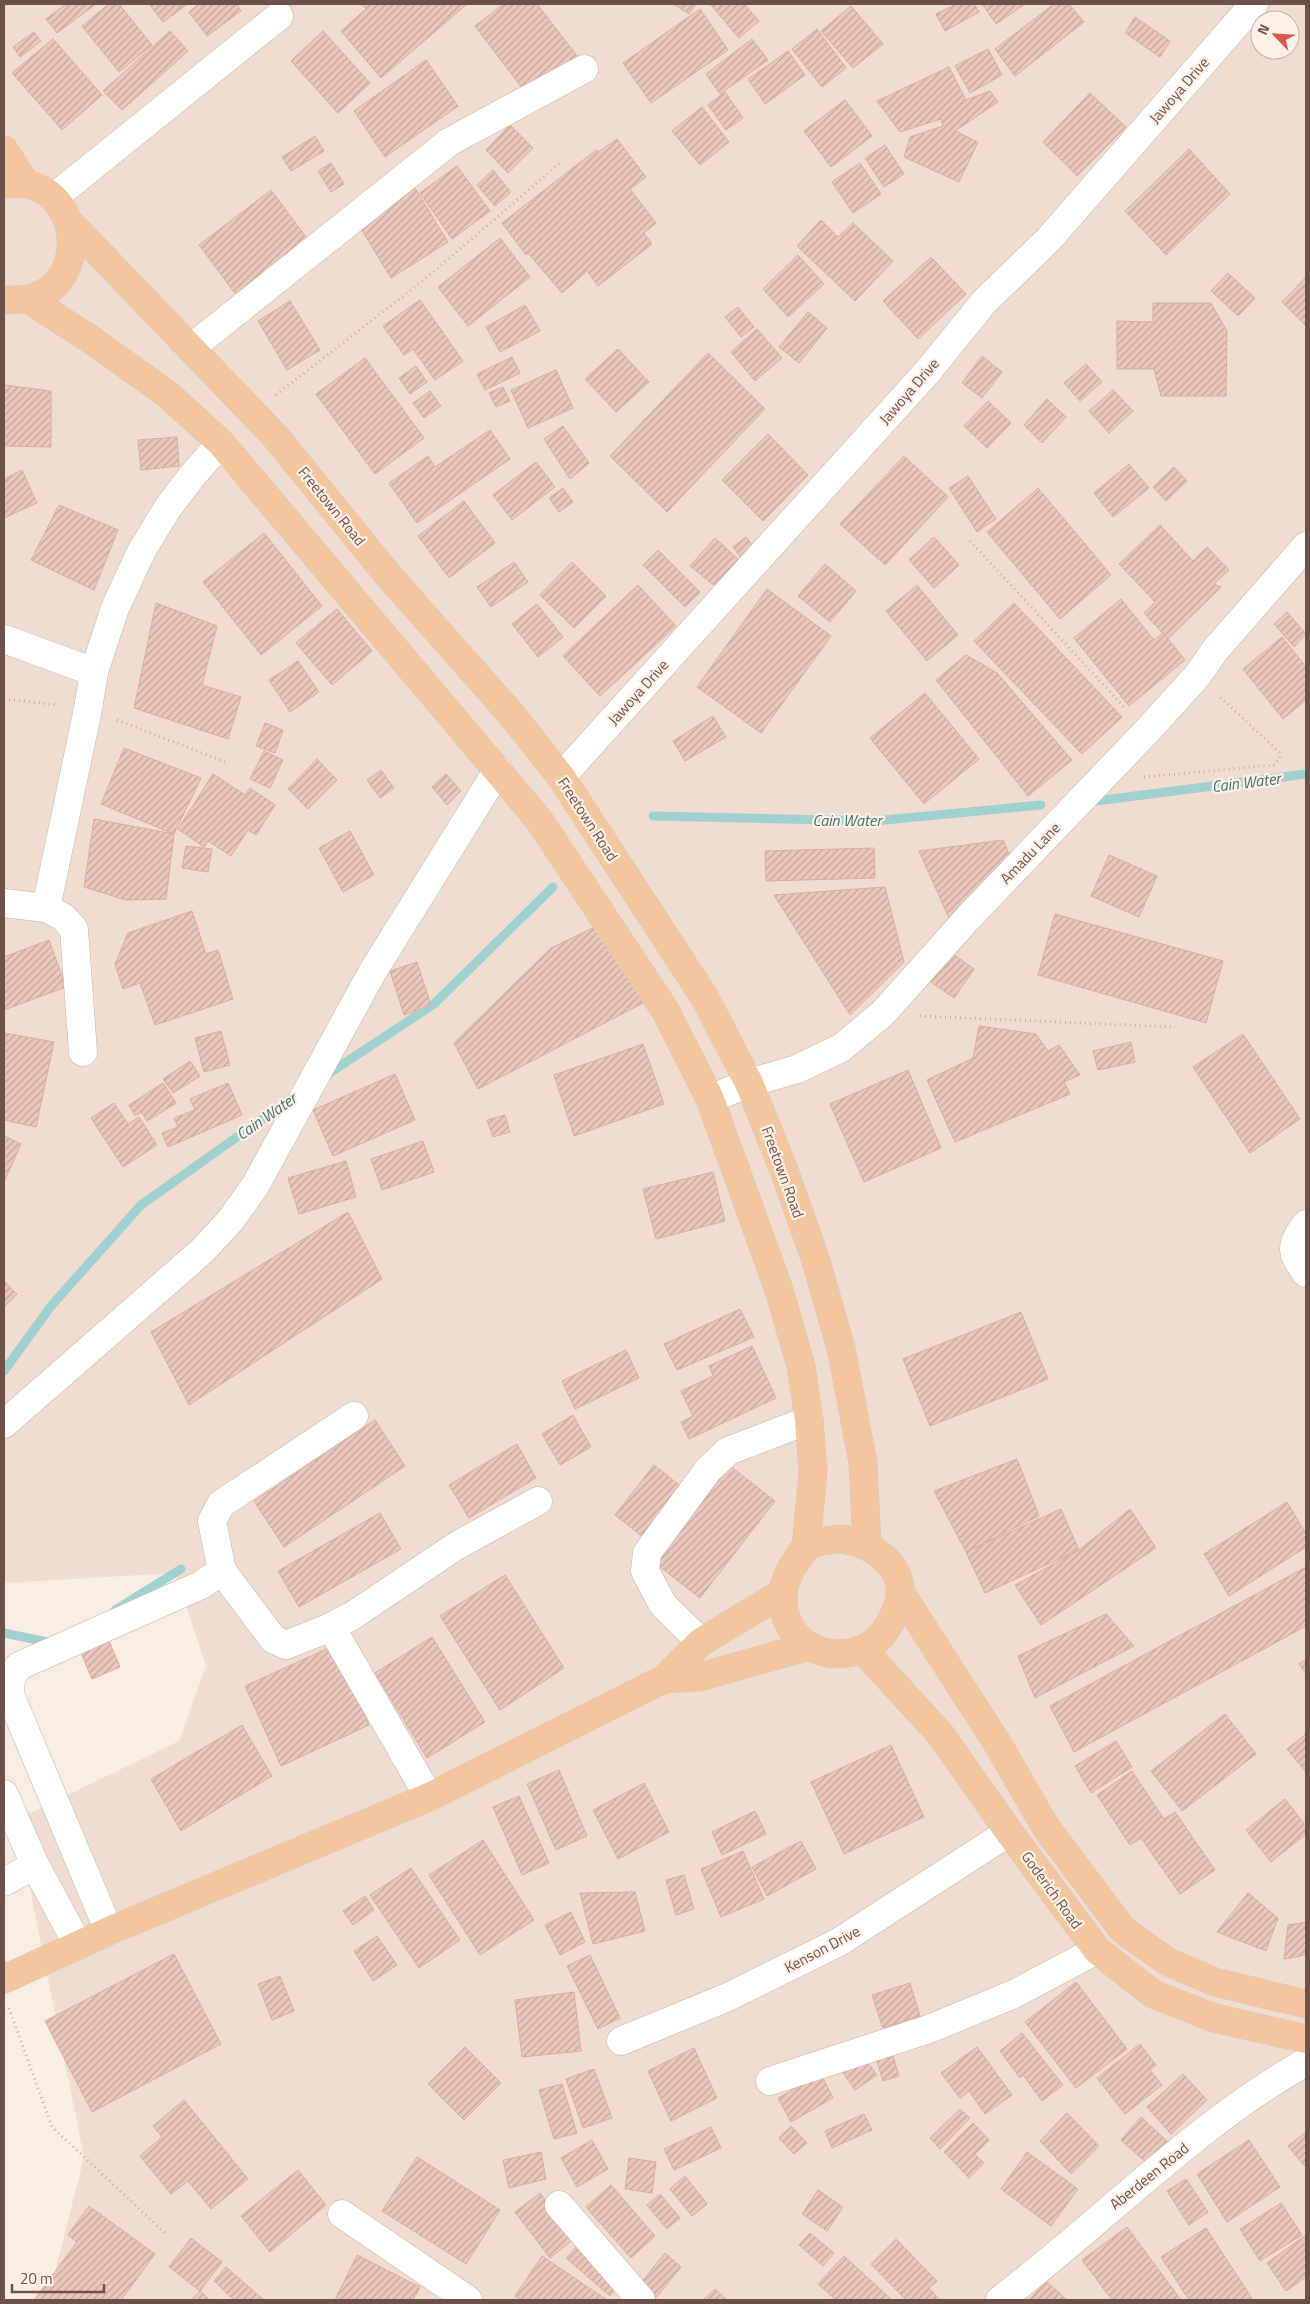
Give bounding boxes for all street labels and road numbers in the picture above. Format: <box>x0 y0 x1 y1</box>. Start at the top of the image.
street label: Jawoya Drive <box>1144 52 1214 128</box>
street label: Jawoya Drive <box>874 353 944 429</box>
street label: Freetown Road <box>293 461 371 551</box>
street label: Jawoya Drive <box>602 654 674 730</box>
street label: Freetown Road <box>552 772 624 866</box>
street label: Amadu Lane <box>994 817 1066 889</box>
street label: Freetown Road <box>756 1123 810 1221</box>
street label: Goderich Road <box>1016 1846 1088 1934</box>
street label: Kenson Drive <box>780 1919 864 1979</box>
street label: Aberdeen Road <box>1104 2137 1194 2215</box>

